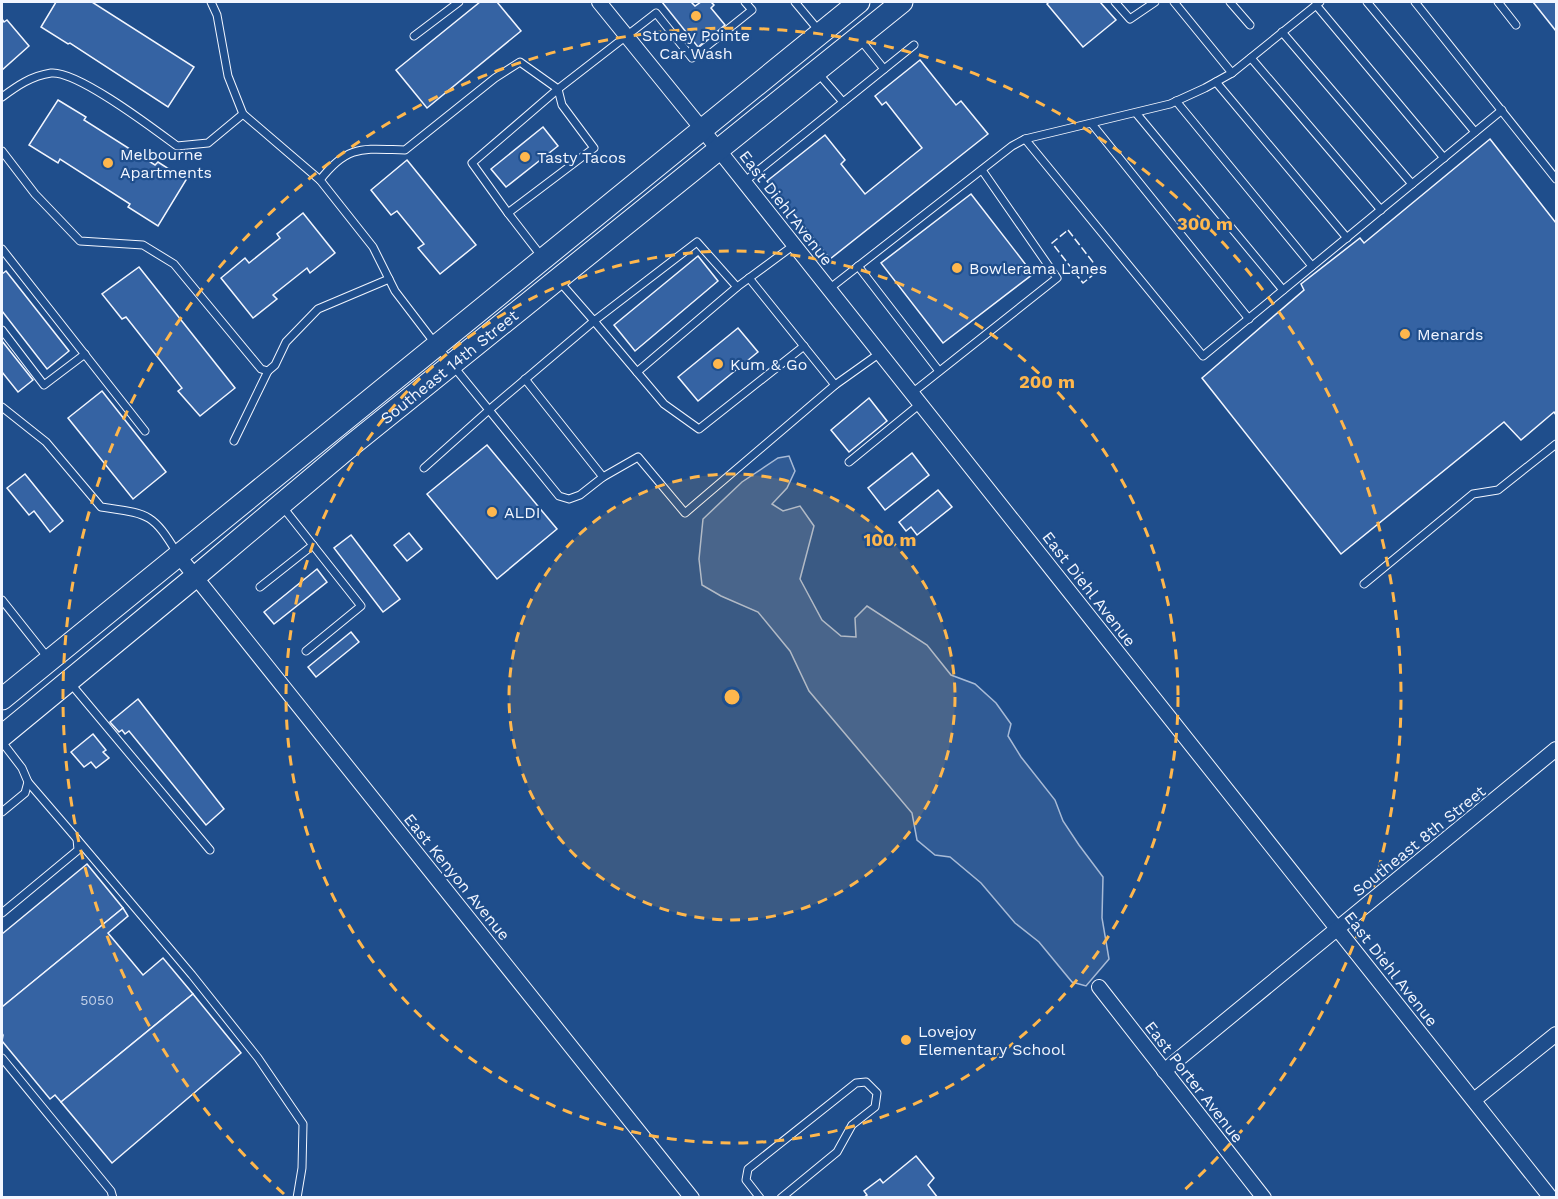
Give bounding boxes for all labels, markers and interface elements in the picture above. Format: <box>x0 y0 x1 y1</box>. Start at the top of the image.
marker: Stoney Pointe Car Wash <box>689 9 703 23</box>
place label: Stoney Pointe Car Wash <box>642 26 750 63</box>
place label: Melbourne Apartments <box>120 145 212 182</box>
street label: East Diehl Avenue <box>735 147 837 269</box>
place label: Tasty Tacos <box>537 148 626 167</box>
marker: Tasty Tacos <box>518 150 532 164</box>
marker: Melbourne Apartments <box>101 156 115 170</box>
text: 300 m <box>1177 213 1233 234</box>
place label: Bowlerama Lanes <box>969 259 1107 278</box>
marker: Bowlerama Lanes <box>950 261 964 275</box>
street label: Southeast 14th Street <box>376 305 522 428</box>
place label: Menards <box>1417 325 1483 344</box>
marker: Menards <box>1398 327 1412 341</box>
place label: Kum & Go <box>730 355 807 374</box>
marker: Kum & Go <box>711 357 725 371</box>
text: 200 m <box>1019 371 1075 392</box>
place label: ALDI <box>504 503 540 522</box>
marker: ALDI <box>485 505 499 519</box>
street label: East Diehl Avenue <box>1038 528 1140 650</box>
text: 100 m <box>863 529 917 550</box>
centre of rings <box>722 687 742 707</box>
street label: Southeast 8th Street <box>1349 781 1489 900</box>
street label: East Kenyon Avenue <box>400 810 514 944</box>
street label: East Diehl Avenue <box>1340 908 1442 1030</box>
house number: 5050 <box>80 992 114 1008</box>
street label: East Porter Avenue <box>1141 1018 1247 1146</box>
place label: Lovejoy Elementary School <box>918 1022 1066 1059</box>
marker: Lovejoy Elementary School <box>899 1033 913 1047</box>

